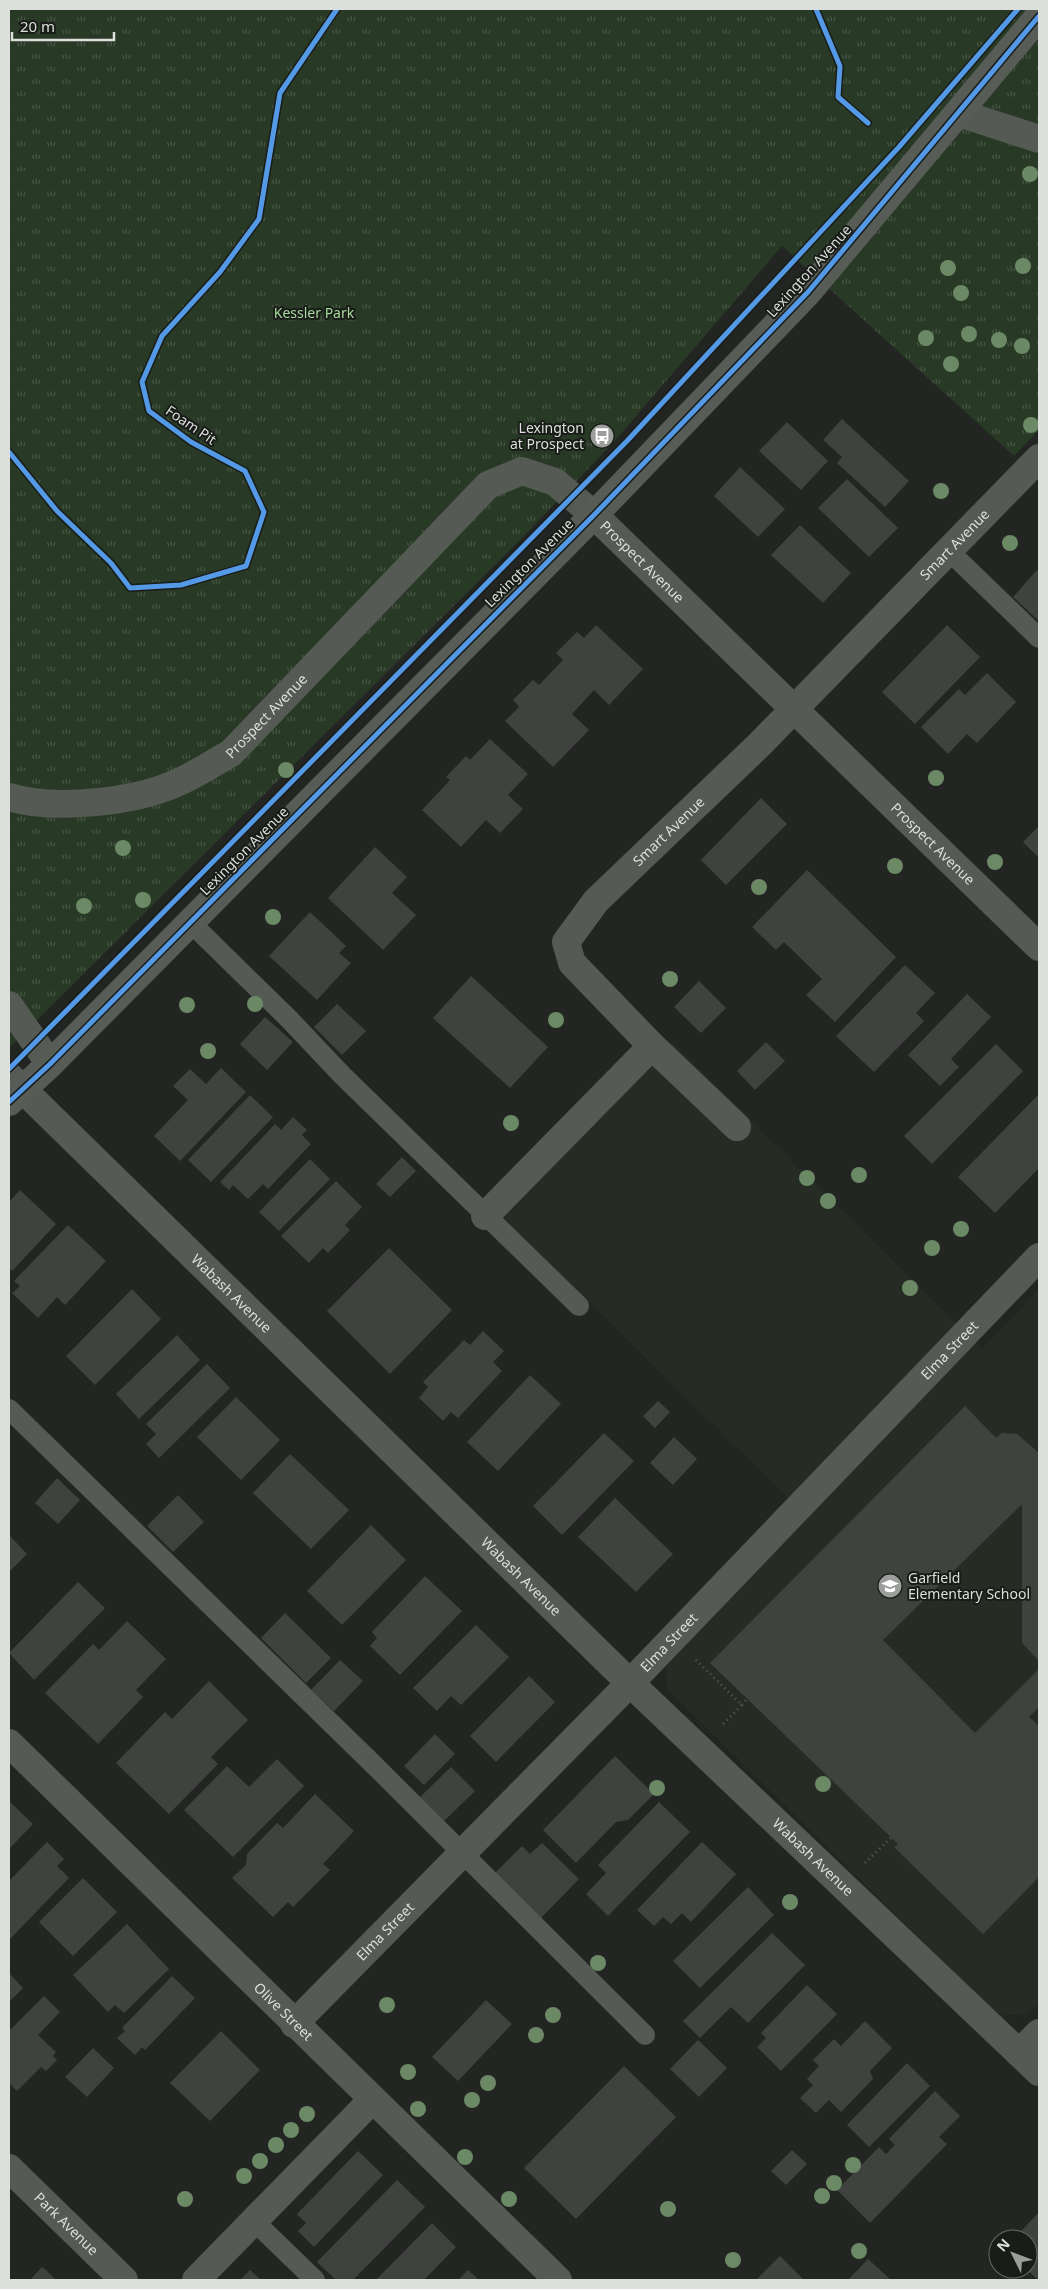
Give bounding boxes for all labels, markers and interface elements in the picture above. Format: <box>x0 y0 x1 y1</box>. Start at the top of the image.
scale bar <box>12 10 115 42</box>
text: 20 m <box>20 16 55 36</box>
street label: Lexington Avenue <box>762 220 855 321</box>
park label: Kessler Park <box>274 303 355 322</box>
street label: Foam Pit <box>162 401 220 449</box>
place label: Lexington at Prospect <box>510 418 584 453</box>
bus stop icon: Lexington at Prospect <box>589 423 615 449</box>
street label: Smart Avenue <box>915 504 993 584</box>
street label: Lexington Avenue <box>480 514 577 611</box>
street label: Prospect Avenue <box>596 516 689 607</box>
street label: Prospect Avenue <box>221 669 311 762</box>
street label: Smart Avenue <box>628 792 708 870</box>
street label: Prospect Avenue <box>887 798 979 889</box>
street label: Lexington Avenue <box>195 802 292 899</box>
street label: Wabash Avenue <box>187 1249 276 1337</box>
street label: Elma Street <box>916 1316 982 1384</box>
street label: Wabash Avenue <box>477 1533 566 1620</box>
place label: Garfield Elementary School <box>908 1568 1030 1603</box>
school or university icon: Garfield Elementary School <box>877 1573 903 1599</box>
street label: Elma Street <box>636 1608 701 1676</box>
street label: Wabash Avenue <box>769 1814 858 1900</box>
street label: Elma Street <box>352 1898 418 1964</box>
street label: Olive Street <box>250 1978 318 2045</box>
street label: Park Avenue <box>30 2188 103 2259</box>
north arrow <box>988 2229 1038 2279</box>
text: N <box>992 2234 1014 2256</box>

